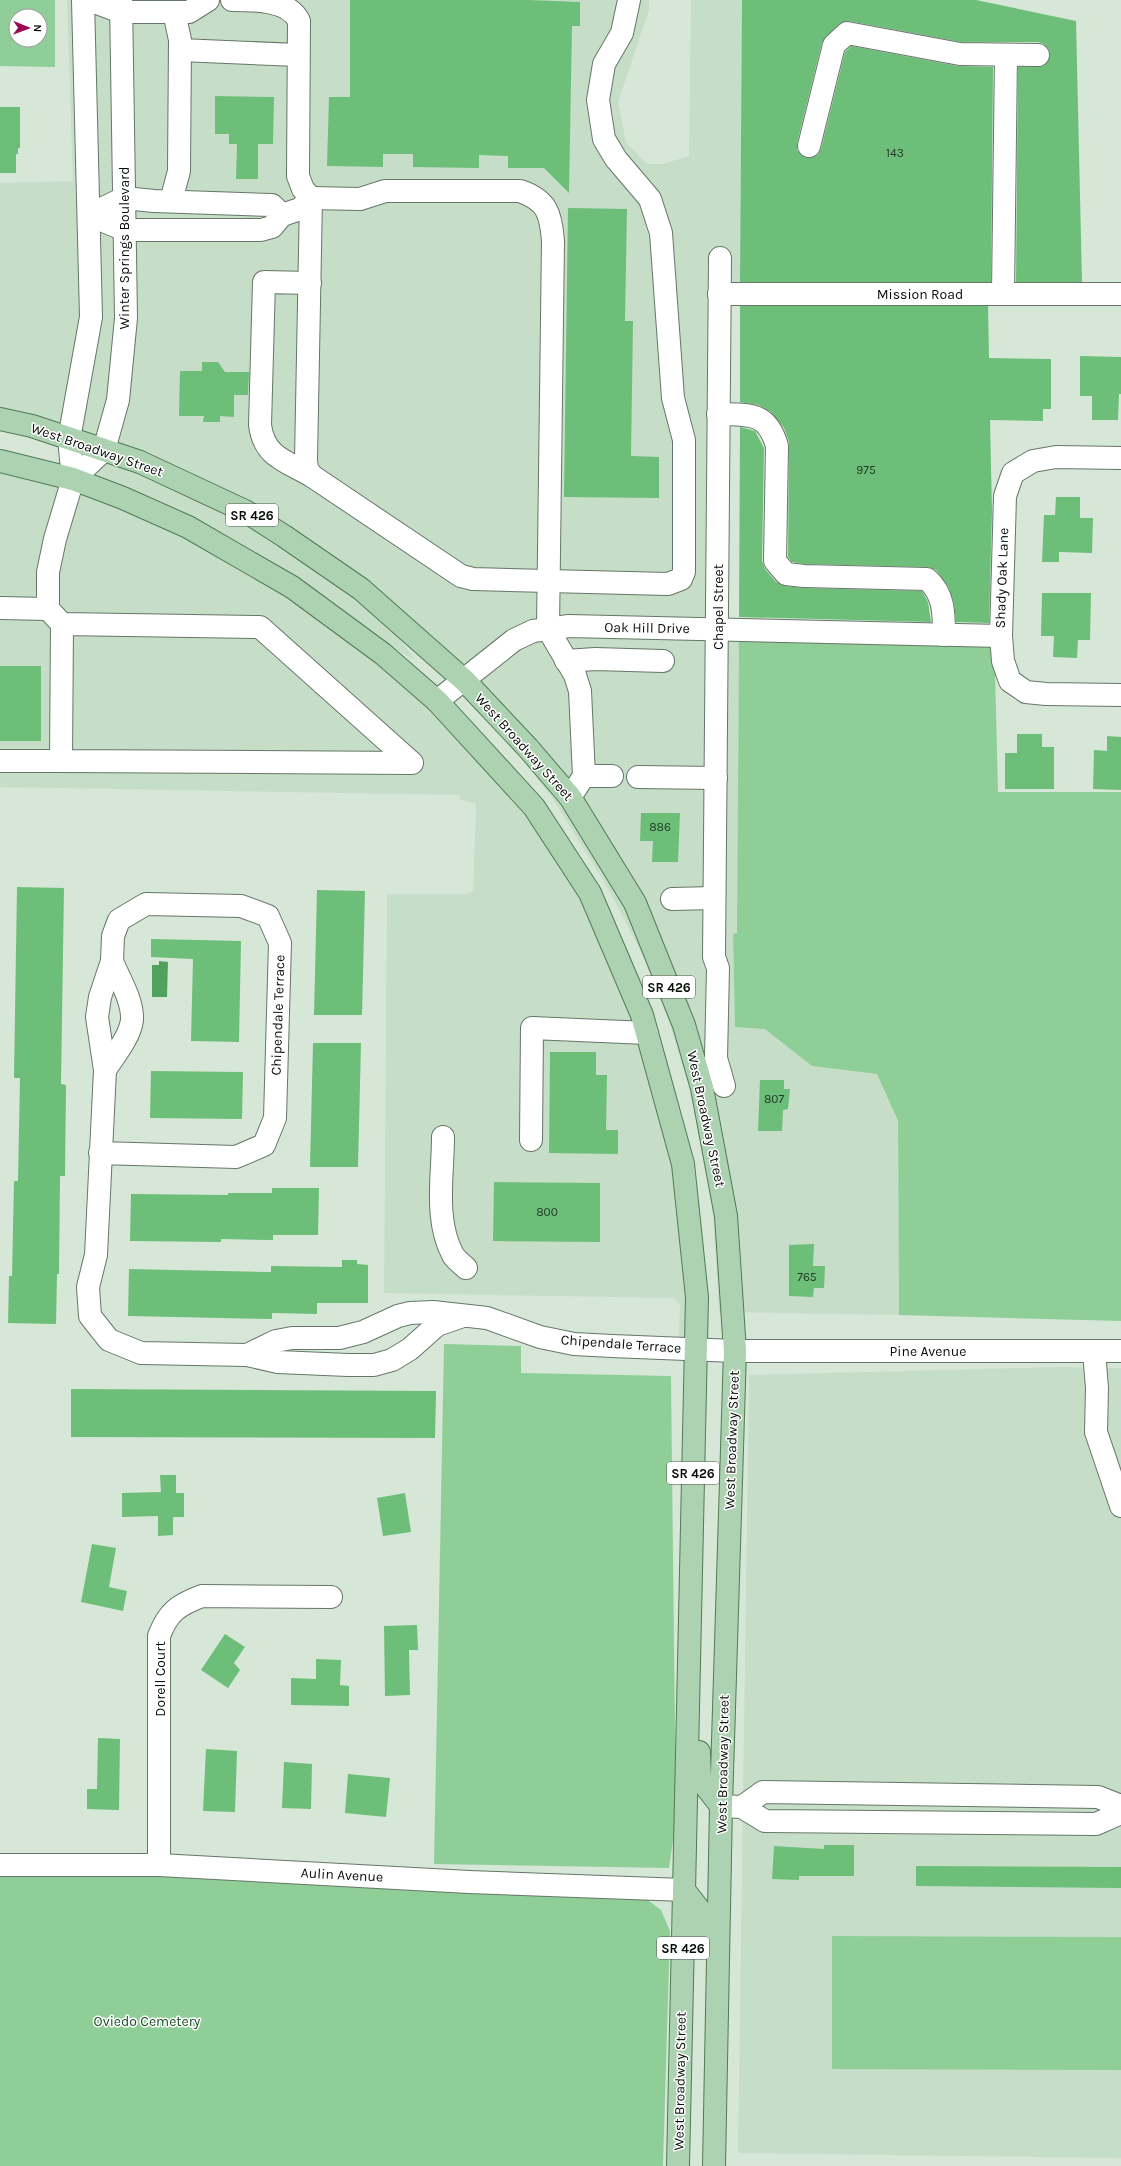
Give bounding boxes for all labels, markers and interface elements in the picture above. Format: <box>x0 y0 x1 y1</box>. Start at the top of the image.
north arrow <box>8 8 48 48</box>
text: N <box>31 24 44 32</box>
house number: 143 <box>886 146 904 160</box>
street label: Winter Springs Boulevard <box>116 167 133 329</box>
street label: Mission Road <box>877 286 963 303</box>
street label: West Broadway Street <box>29 419 165 481</box>
house number: 975 <box>856 463 876 477</box>
road number: SR 426 <box>226 504 278 526</box>
street label: Shady Oak Lane <box>992 527 1012 629</box>
street label: Chapel Street <box>710 564 727 650</box>
street label: Oak Hill Drive <box>604 619 690 637</box>
street label: West Broadway Street <box>471 690 577 804</box>
house number: 886 <box>649 820 671 834</box>
street label: Chipendale Terrace <box>267 954 289 1076</box>
road number: SR 426 <box>643 976 695 998</box>
street label: West Broadway Street <box>683 1049 729 1189</box>
house number: 807 <box>764 1092 784 1106</box>
house number: 800 <box>536 1205 558 1219</box>
house number: 765 <box>797 1270 817 1284</box>
street label: Chipendale Terrace <box>560 1331 682 1357</box>
street label: Pine Avenue <box>890 1343 966 1360</box>
street label: West Broadway Street <box>721 1370 743 1510</box>
road number: SR 426 <box>667 1462 719 1484</box>
street label: Dorell Court <box>152 1641 169 1717</box>
street label: West Broadway Street <box>713 1694 733 1834</box>
street label: Aulin Avenue <box>300 1864 384 1886</box>
road number: SR 426 <box>657 1937 709 1959</box>
street label: West Broadway Street <box>670 2011 690 2151</box>
park label: Oviedo Cemetery <box>94 2013 201 2030</box>

